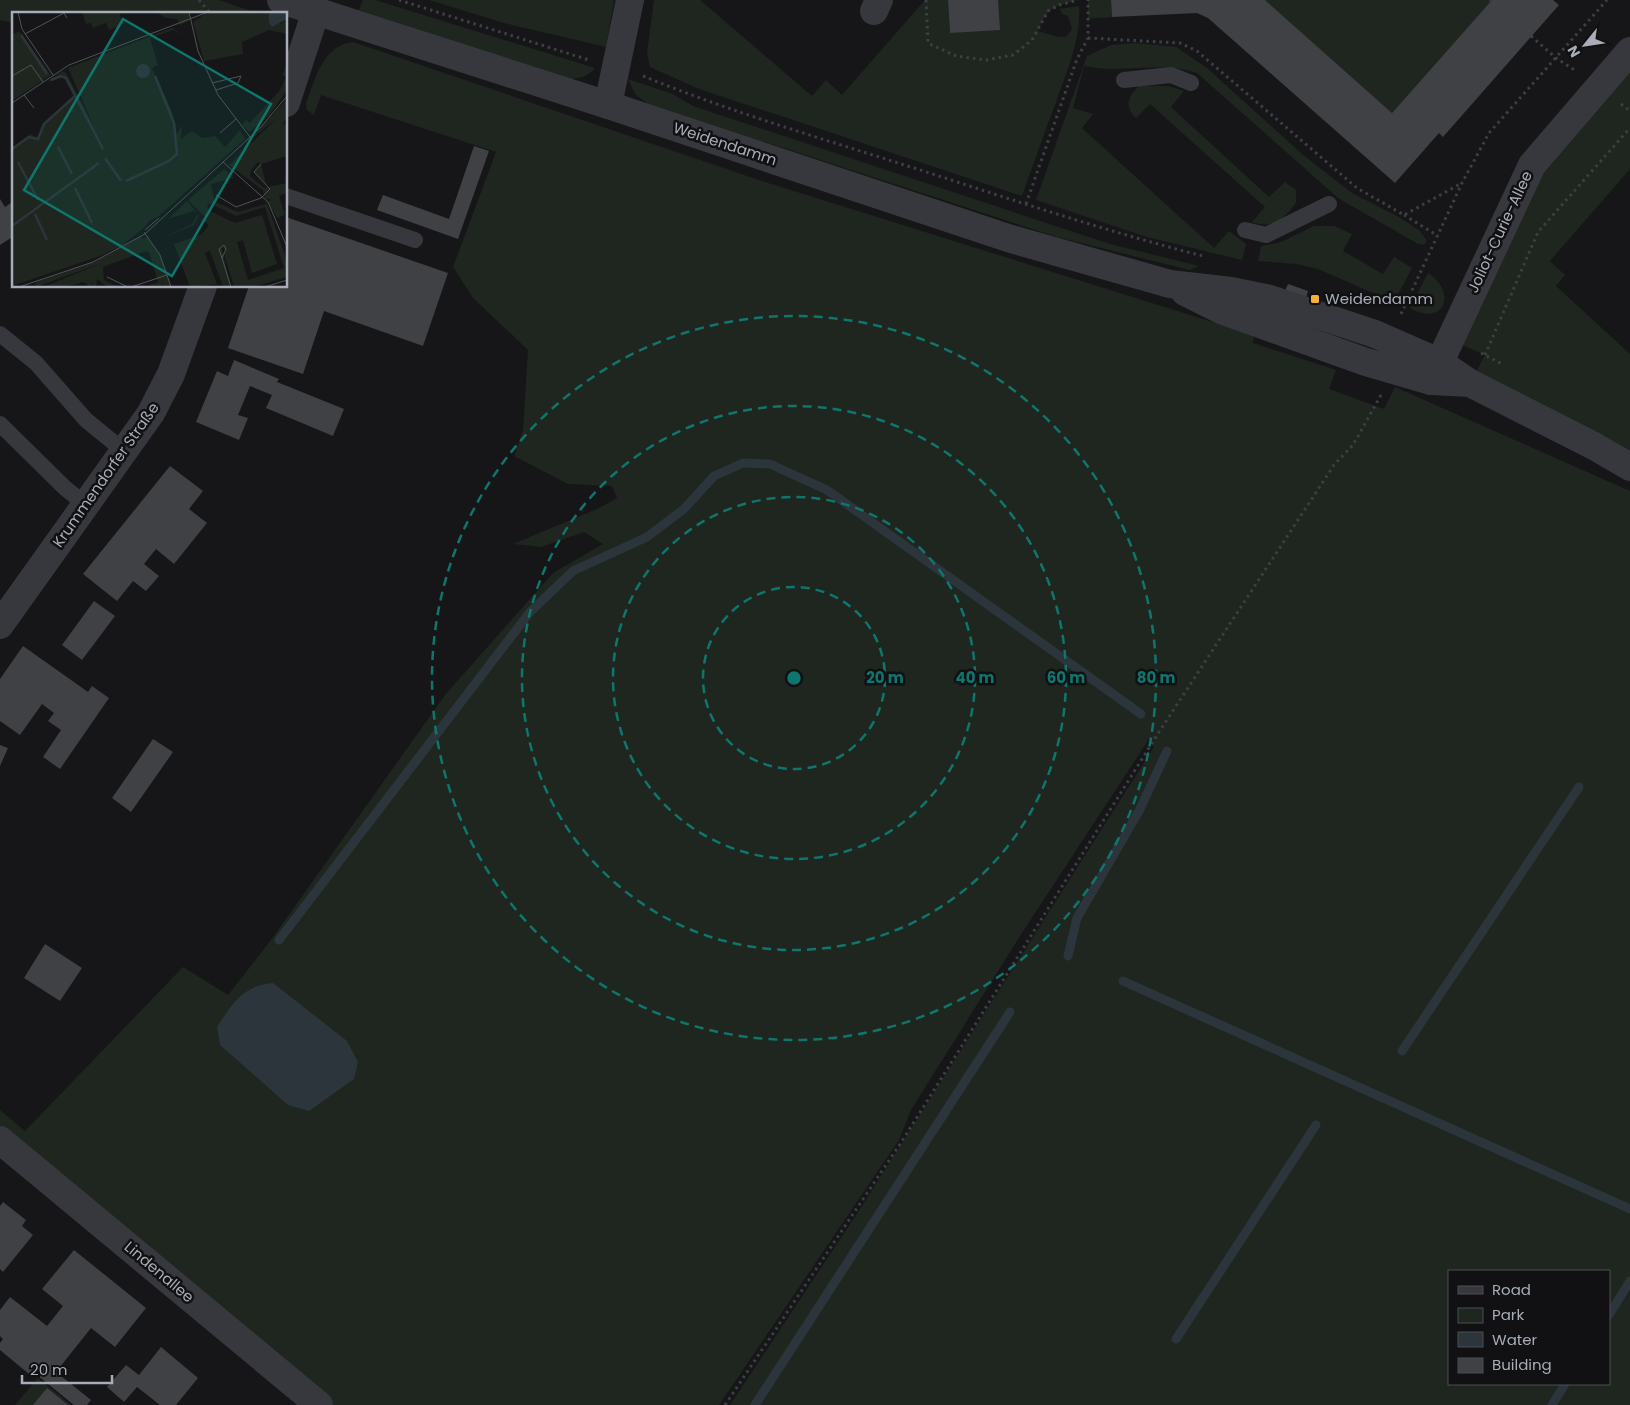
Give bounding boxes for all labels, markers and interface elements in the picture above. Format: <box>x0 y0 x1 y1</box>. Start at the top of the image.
inset map <box>12 12 288 288</box>
north arrow <box>1560 20 1610 70</box>
text: N <box>1562 42 1585 61</box>
street label: Weidendamm <box>671 117 780 170</box>
street label: Joliot-Curie-Allee <box>1462 167 1537 296</box>
place label: Weidendamm <box>1325 288 1433 309</box>
marker: Weidendamm <box>1309 293 1321 305</box>
street label: Krummendorfer Straße <box>47 398 164 551</box>
text: 20 m <box>866 667 904 688</box>
text: 40 m <box>955 667 995 688</box>
text: 60 m <box>1047 667 1085 688</box>
text: 80 m <box>1137 667 1175 688</box>
centre of rings <box>785 669 803 687</box>
street label: Lindenallee <box>120 1236 199 1307</box>
legend <box>1448 1270 1610 1385</box>
text: Road <box>1492 1279 1531 1300</box>
text: Park <box>1492 1304 1524 1325</box>
text: Water <box>1492 1329 1538 1350</box>
scale bar <box>22 1352 112 1384</box>
text: Building <box>1492 1354 1552 1375</box>
text: 20 m <box>30 1359 68 1380</box>

